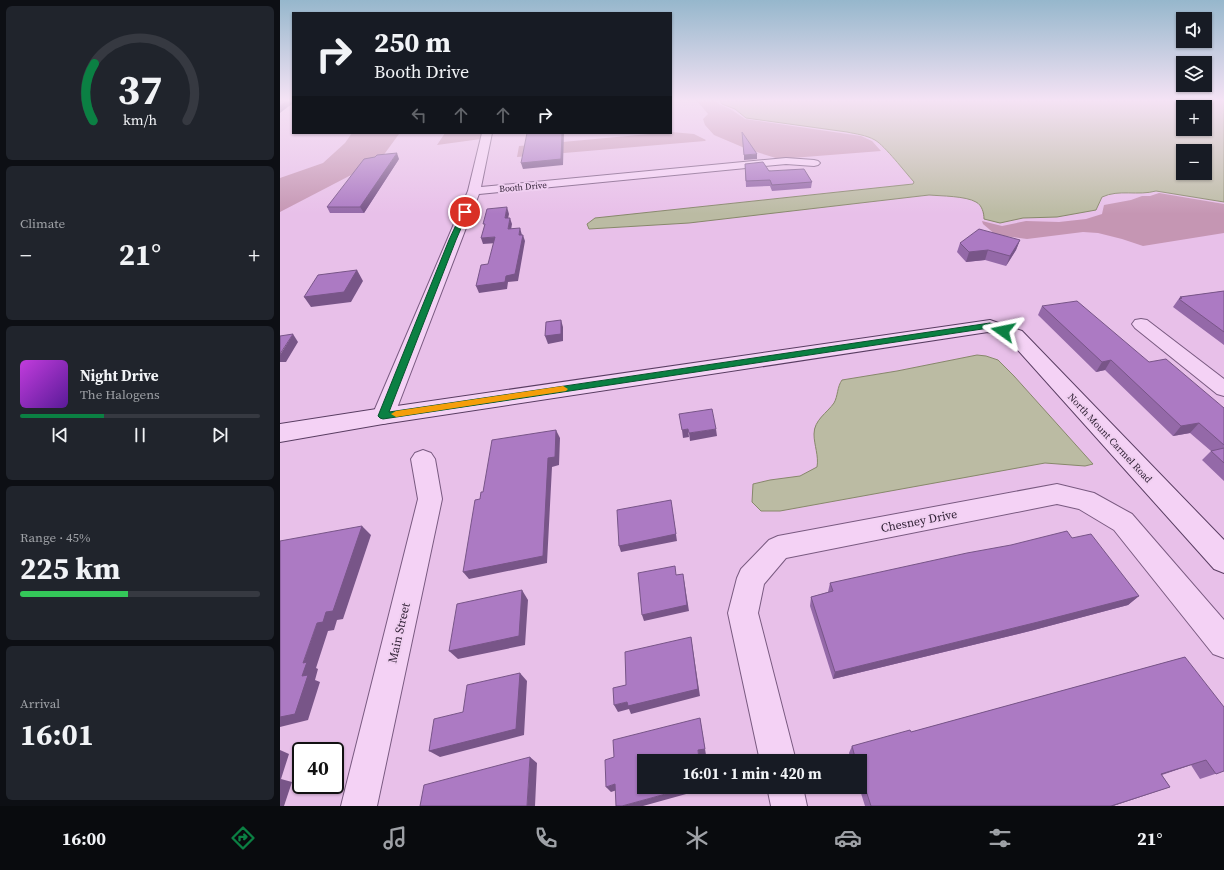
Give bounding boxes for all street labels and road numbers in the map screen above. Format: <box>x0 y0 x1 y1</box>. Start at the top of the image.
street label: Booth Drive <box>499 179 548 195</box>
street label: North Mount Carmel Road <box>1065 390 1155 486</box>
street label: Chesney Drive <box>880 506 958 536</box>
street label: Main Street <box>384 601 414 665</box>

